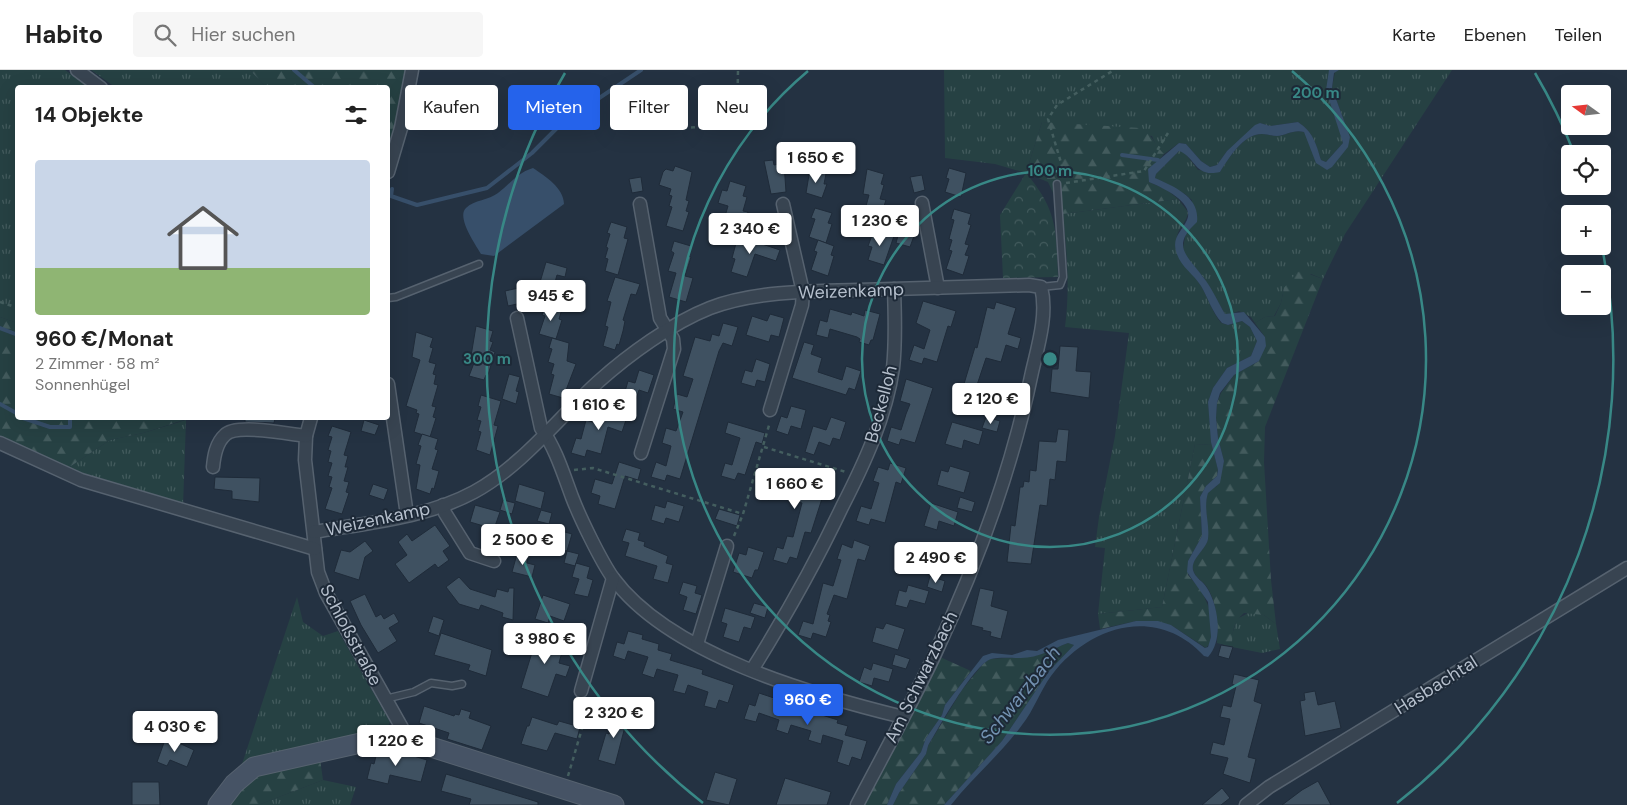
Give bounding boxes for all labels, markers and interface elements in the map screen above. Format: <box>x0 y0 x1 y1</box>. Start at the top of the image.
search box <box>133 12 483 57</box>
text: Habito <box>25 19 103 50</box>
icon: search <box>151 21 179 49</box>
text: Hier suchen <box>191 22 296 47</box>
text: Karte <box>1392 23 1436 47</box>
text: Ebenen <box>1464 23 1526 47</box>
text: Teilen <box>1554 23 1602 47</box>
text: 200 m <box>1292 83 1340 103</box>
chip: Kaufen <box>405 85 498 130</box>
chip: Mieten <box>508 85 600 130</box>
chip: Filter <box>610 85 688 130</box>
chip: Neu <box>698 85 767 130</box>
north arrow <box>1561 85 1611 135</box>
map controls <box>1561 85 1611 315</box>
text: 14 Objekte <box>35 101 143 129</box>
icon: filters <box>342 101 370 129</box>
pin: 1 650 € <box>770 142 862 184</box>
button: locate <box>1561 145 1611 195</box>
text: 1 650 € <box>787 147 845 168</box>
text: 100 m <box>1028 161 1072 181</box>
icon: home <box>158 193 248 283</box>
pin: 1 230 € <box>834 204 926 247</box>
button: + <box>1561 205 1611 255</box>
text: 1 230 € <box>852 210 908 231</box>
pin: 2 340 € <box>704 212 796 255</box>
text: 2 340 € <box>720 218 780 239</box>
button: − <box>1561 265 1611 315</box>
street label: Weizenkamp <box>798 277 904 305</box>
pin: 945 € <box>516 280 586 322</box>
text: 945 € <box>528 285 574 306</box>
text: 960 €/Monat <box>35 325 174 353</box>
text: 300 m <box>463 349 511 369</box>
centre of rings <box>1041 350 1059 368</box>
text: 2 Zimmer · 58 m² <box>35 353 159 374</box>
street label: Beckelloh <box>859 363 903 445</box>
text: Sonnenhügel <box>35 374 130 395</box>
pin: 2 120 € <box>945 382 1037 425</box>
pin: 1 610 € <box>553 388 645 431</box>
text: 2 120 € <box>963 388 1019 409</box>
text: 1 610 € <box>572 394 626 415</box>
pin: 1 660 € <box>749 468 841 510</box>
text: 1 660 € <box>766 473 824 494</box>
street label: Weizenkamp <box>324 496 432 542</box>
pin: 2 500 € <box>477 524 569 566</box>
text: 2 500 € <box>492 529 554 550</box>
pin: 2 490 € <box>890 542 982 584</box>
text: 2 490 € <box>905 547 967 568</box>
street label: Schloßstraße <box>314 580 388 690</box>
street label: Am Schwarzbach <box>879 607 963 747</box>
pin: 3 980 € <box>499 622 591 665</box>
text: 3 980 € <box>514 628 576 649</box>
water label: Schwarzbach <box>974 641 1066 749</box>
street label: Hasbachtal <box>1390 650 1482 720</box>
pin: 960 € <box>773 684 843 726</box>
text: 960 € <box>784 689 832 710</box>
pin: 2 320 € <box>568 696 660 739</box>
text: 2 320 € <box>584 702 644 723</box>
pin: 4 030 € <box>129 710 221 753</box>
text: 4 030 € <box>144 716 206 737</box>
pin: 1 220 € <box>350 724 442 767</box>
text: 1 220 € <box>368 730 424 751</box>

